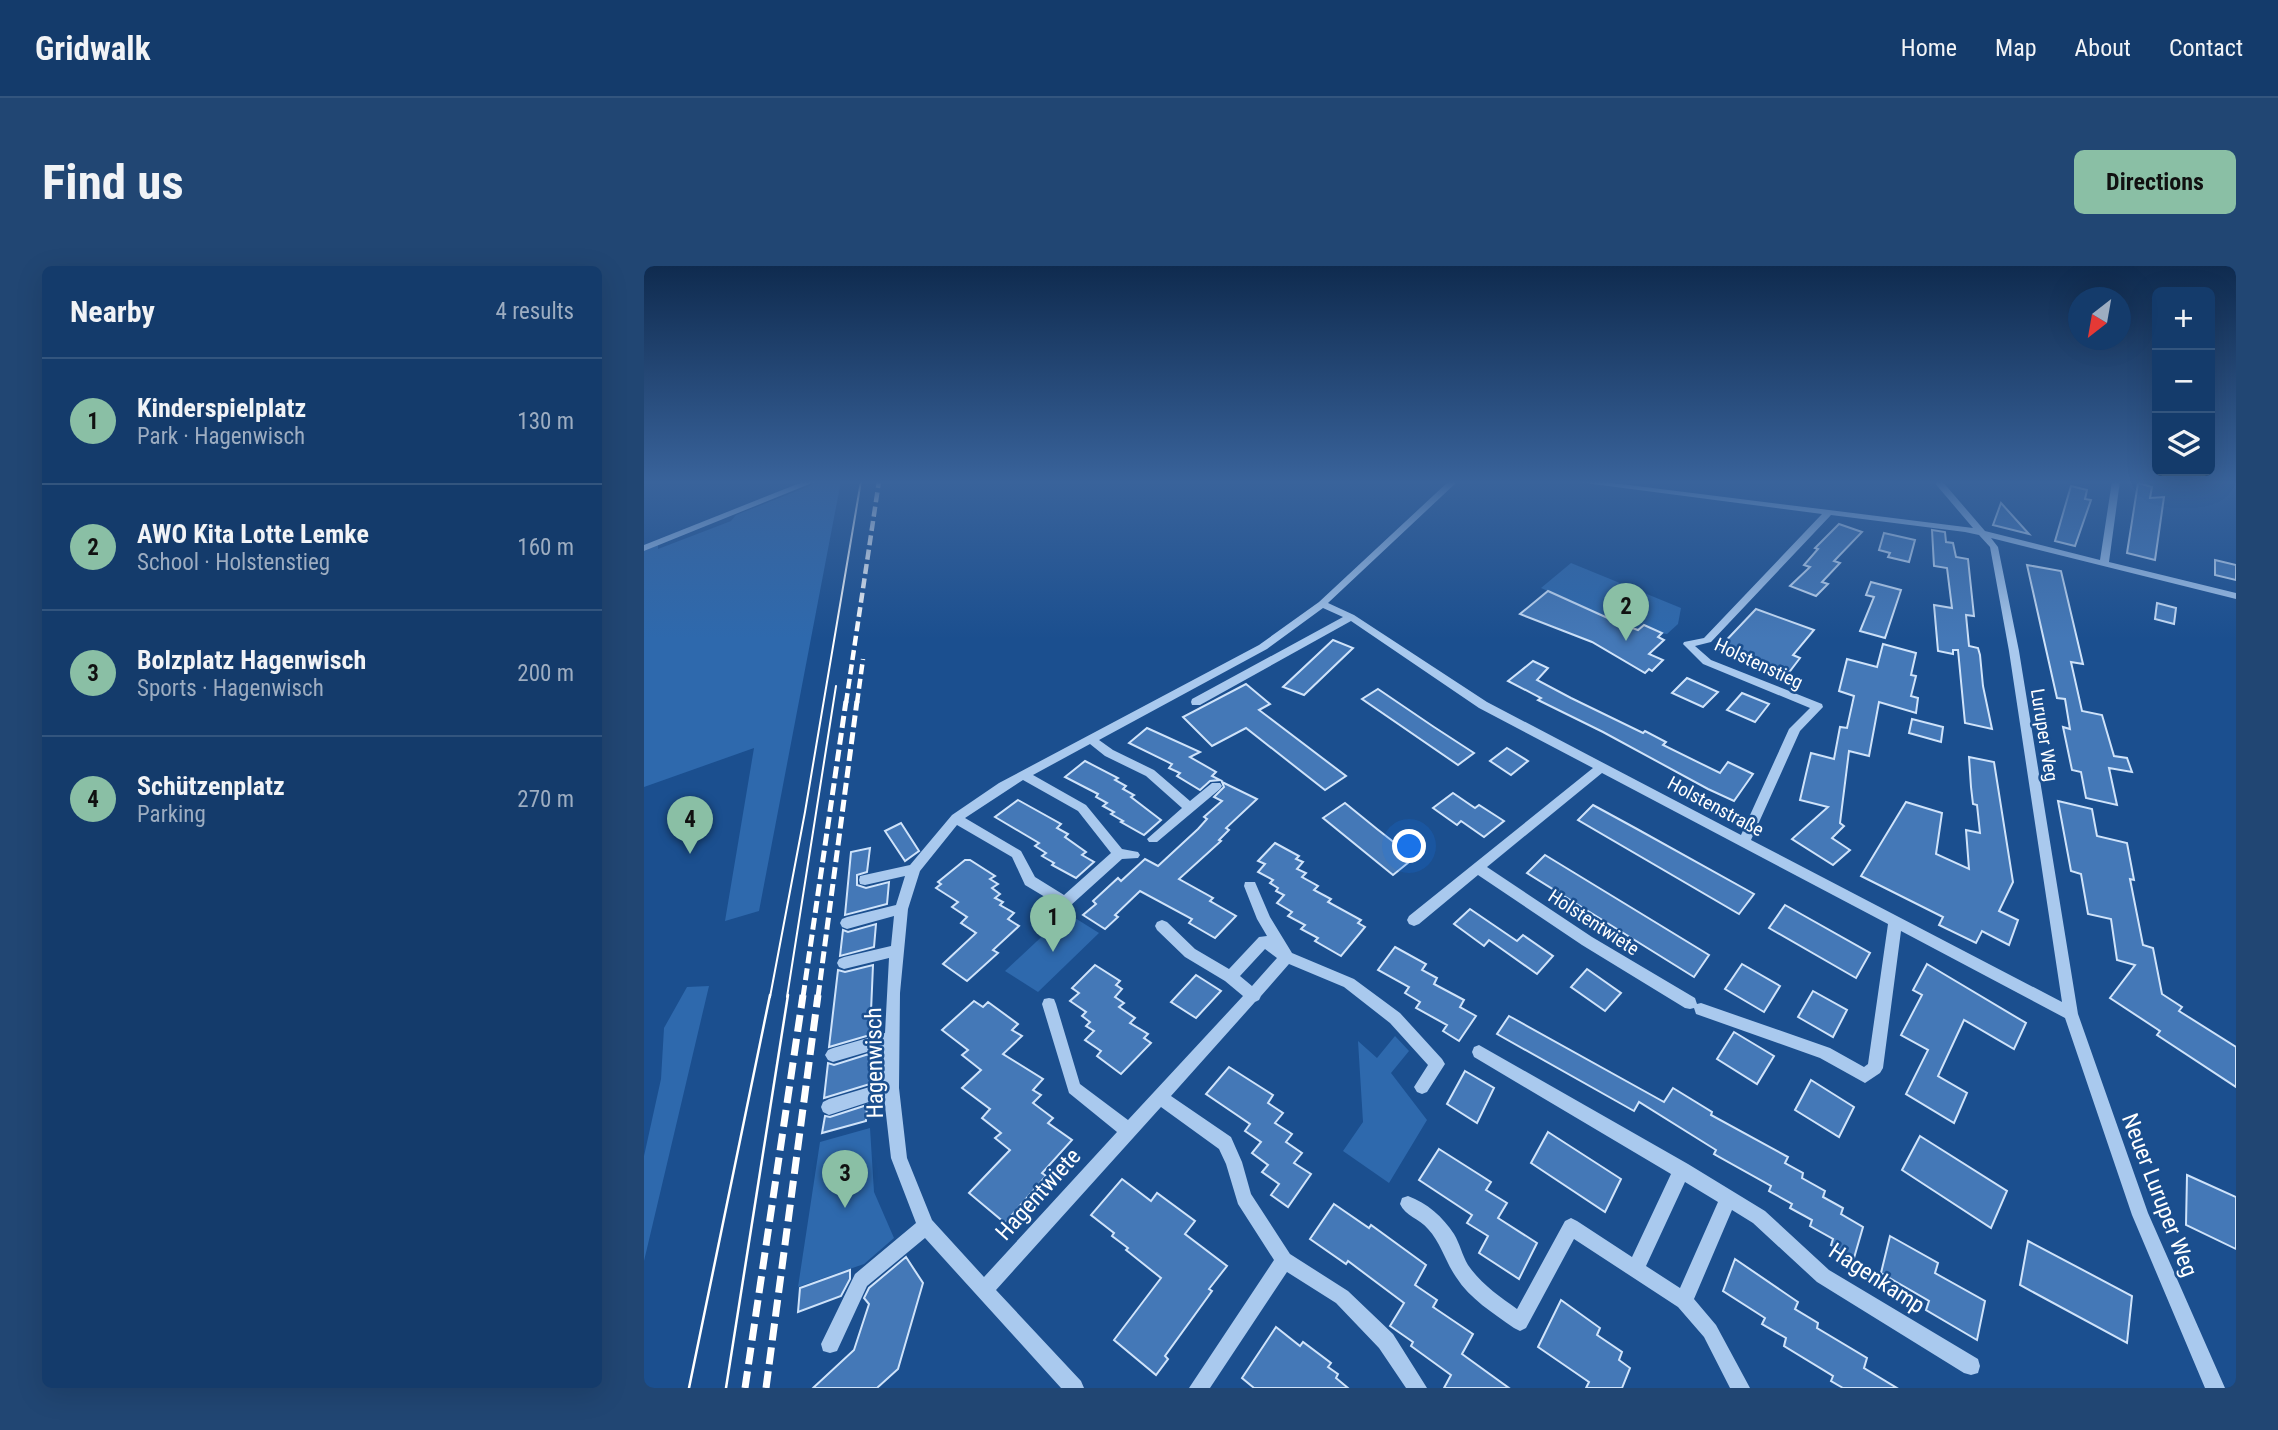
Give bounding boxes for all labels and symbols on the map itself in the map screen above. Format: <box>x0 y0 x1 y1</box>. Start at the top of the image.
north arrow <box>2068 287 2131 350</box>
pin: 2 <box>1603 583 1649 641</box>
street label: Holstenstieg <box>1711 633 1807 694</box>
street label: Luruper Weg <box>2026 687 2063 783</box>
street label: Holstenstraße <box>1664 771 1768 841</box>
pin: 4 <box>667 796 713 854</box>
your location <box>1392 829 1426 863</box>
street label: Holstentwiete <box>1544 884 1644 960</box>
pin: 1 <box>1030 894 1076 952</box>
street label: Hagenwisch <box>860 1007 889 1119</box>
street label: Neuer Luruper Weg <box>2116 1110 2203 1281</box>
street label: Hagentwiete <box>990 1143 1087 1246</box>
pin: 3 <box>822 1150 868 1208</box>
street label: Hagenkamp <box>1824 1238 1930 1319</box>

